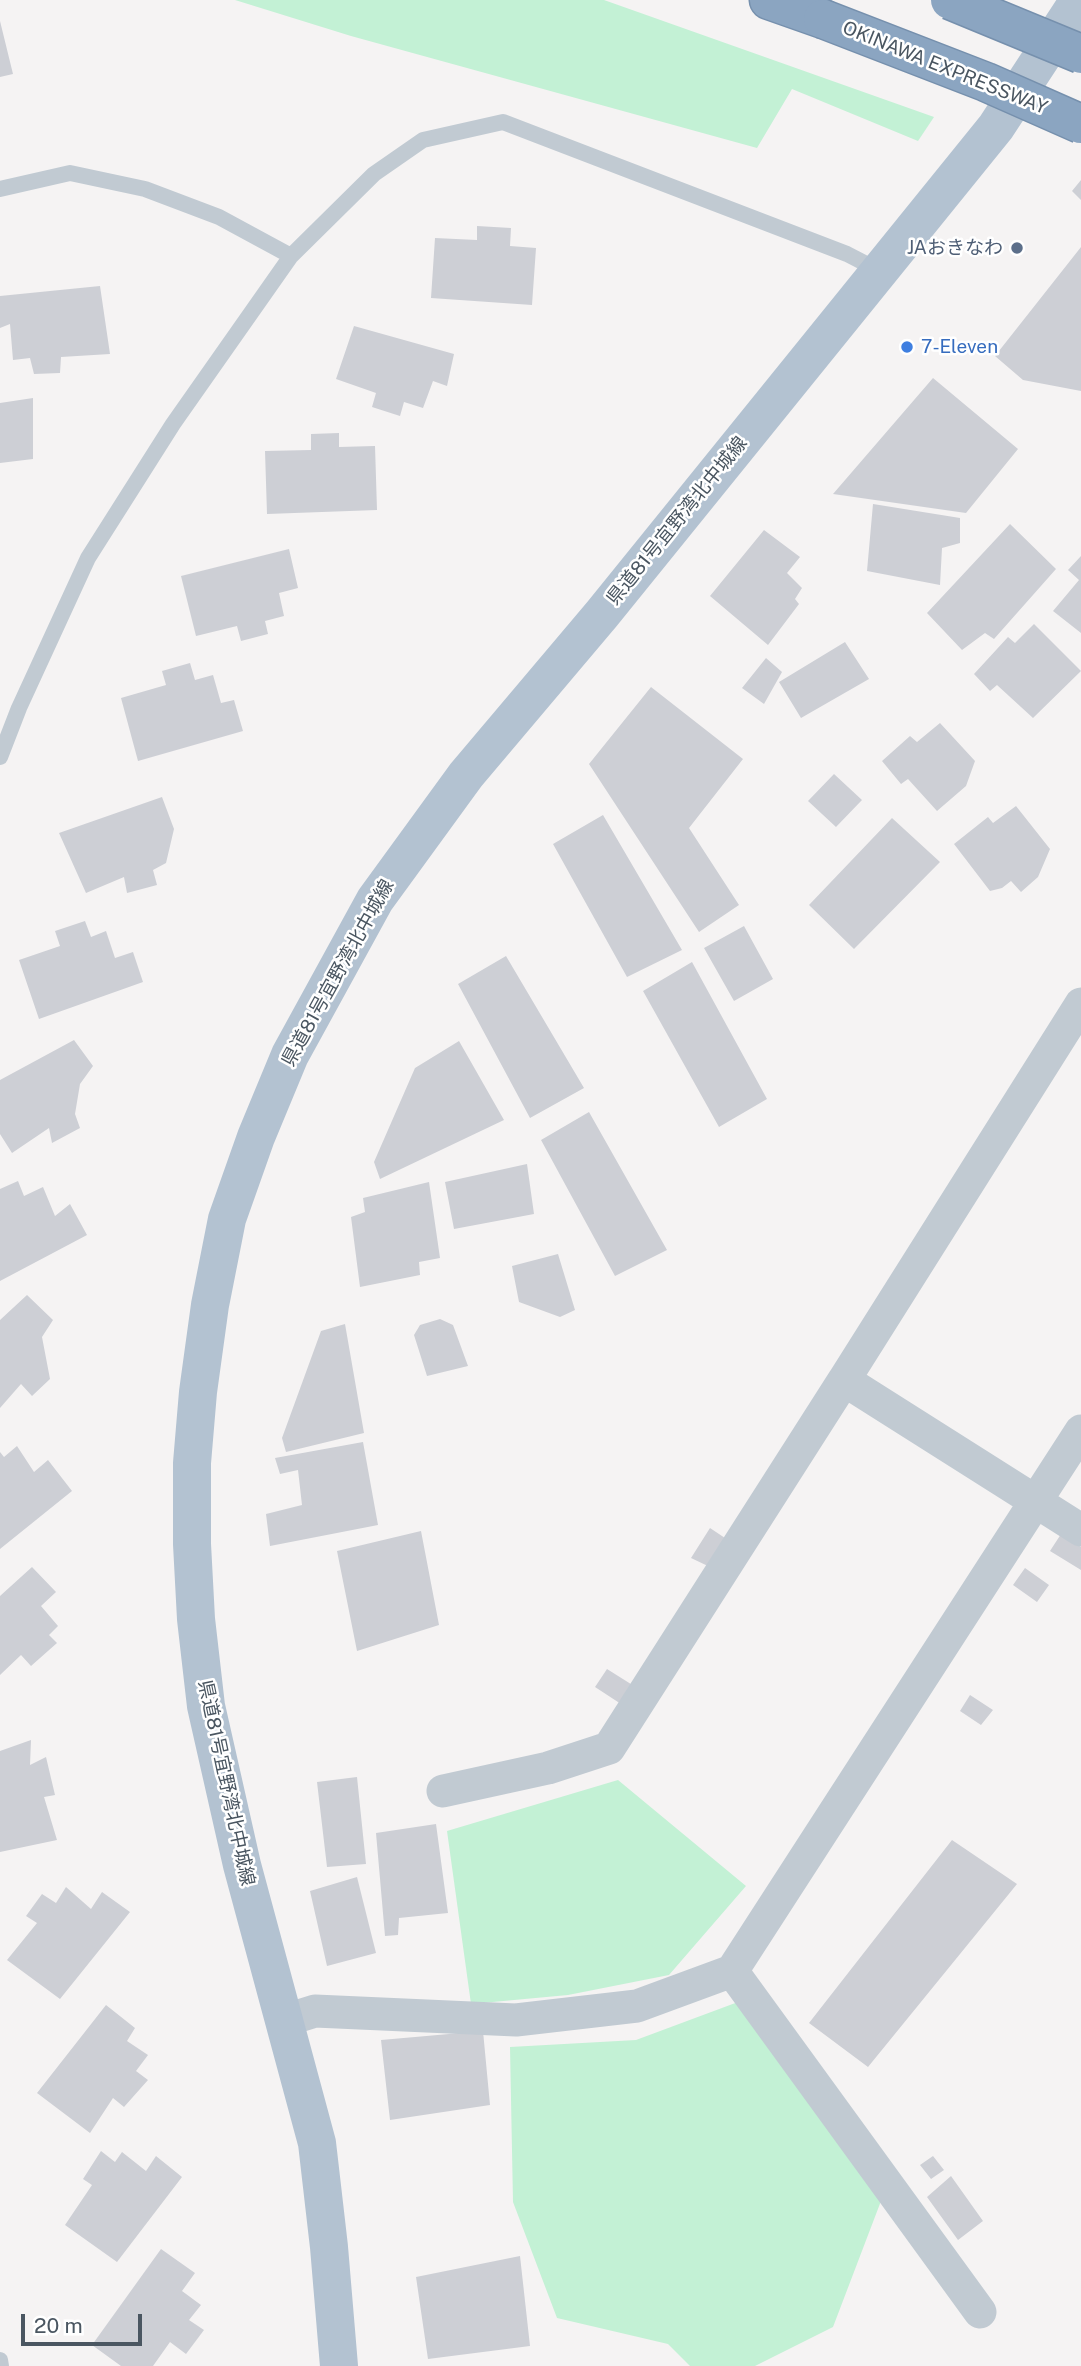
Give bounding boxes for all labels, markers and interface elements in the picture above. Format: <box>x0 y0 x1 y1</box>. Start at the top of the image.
street label: OKINAWA EXPRESSWAY <box>839 16 1051 120</box>
place label: JAおきなわ <box>907 237 1003 259</box>
marker: JAおきなわ <box>1009 240 1025 256</box>
place label: 7-Eleven <box>921 336 998 358</box>
marker: 7-Eleven <box>899 339 915 355</box>
street label: 県道81号宜野湾北中城線 <box>602 432 752 610</box>
street label: 県道81号宜野湾北中城線 <box>277 876 399 1070</box>
street label: 県道81号宜野湾北中城線 <box>193 1678 259 1888</box>
scale bar <box>24 2300 145 2344</box>
text: 20 m <box>34 2313 83 2338</box>

